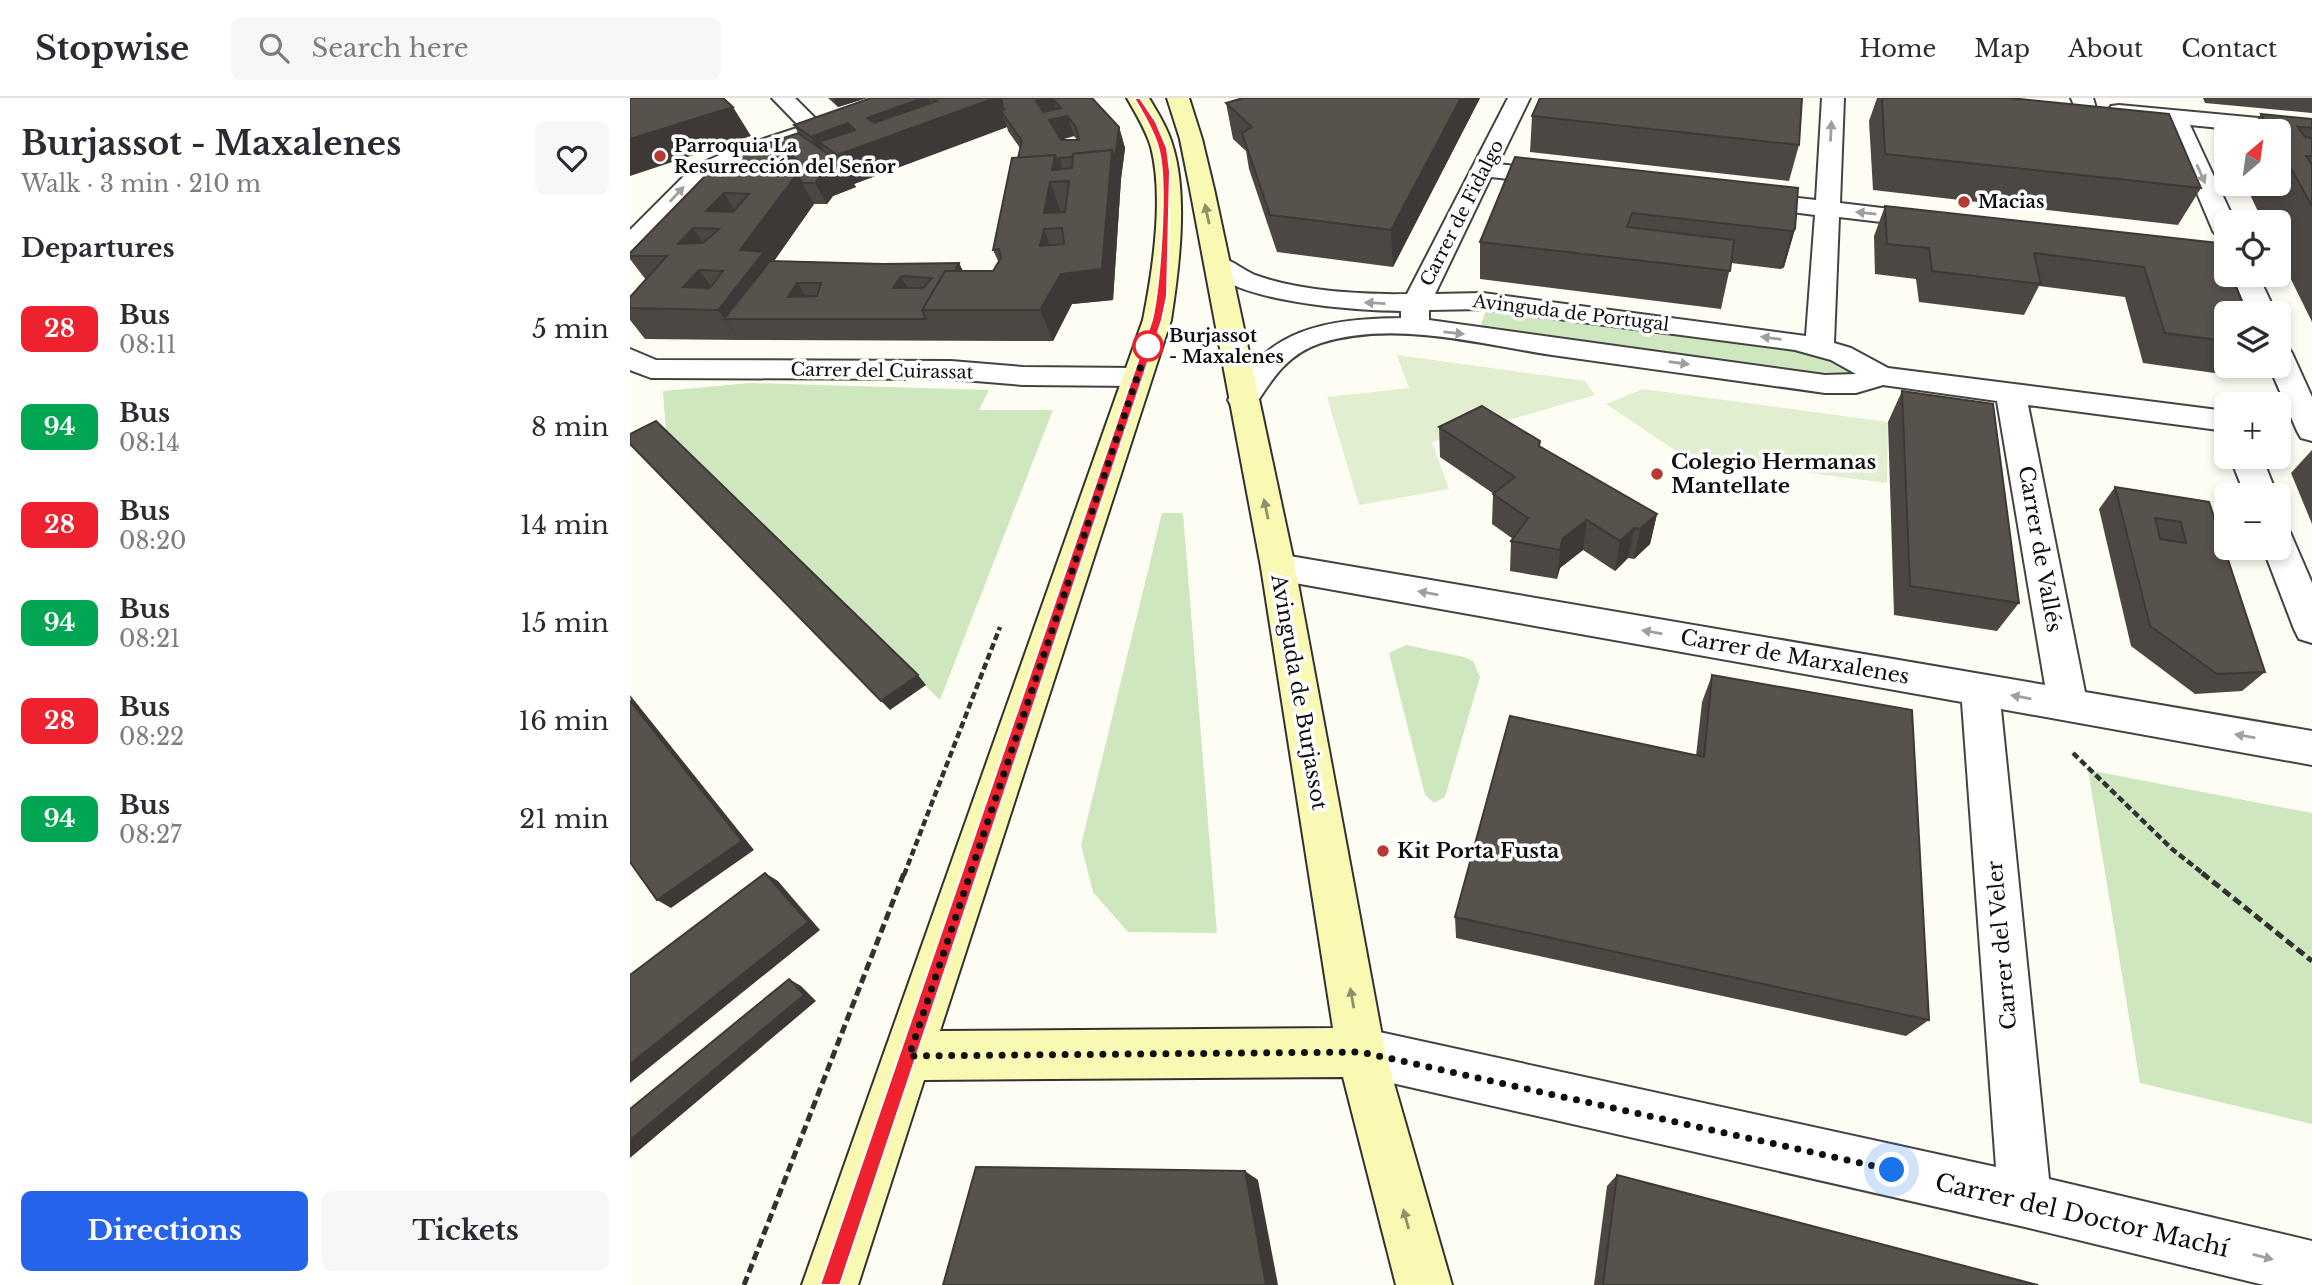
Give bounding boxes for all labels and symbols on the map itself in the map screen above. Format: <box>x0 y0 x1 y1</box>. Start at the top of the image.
north arrow <box>2214 119 2291 196</box>
one-way arrow <box>1826 120 1837 142</box>
place label: Parroquia La Resurrección del Señor <box>674 135 896 178</box>
street label: Carrer de Fidalgo <box>1416 136 1508 290</box>
marker: Parroquia La Resurrección del Señor <box>652 148 668 164</box>
one-way arrow <box>2195 164 2207 184</box>
one-way arrow <box>668 186 684 203</box>
place label: Macias <box>1978 191 2044 213</box>
marker: Macias <box>1956 194 1972 210</box>
one-way arrow <box>1202 203 1213 225</box>
one-way arrow <box>1855 208 1877 219</box>
street label: Avinguda de Portugal <box>1471 290 1671 336</box>
one-way arrow <box>1363 297 1385 308</box>
place label: Burjassot - Maxalenes <box>1169 325 1284 368</box>
one-way arrow <box>1443 328 1465 339</box>
marker: Burjassot - Maxalenes <box>1133 331 1163 361</box>
one-way arrow <box>1760 333 1782 344</box>
street label: Carrer del Cuirassat <box>790 358 974 384</box>
one-way arrow <box>1668 358 1690 369</box>
place label: Colegio Hermanas Mantellate <box>1671 449 1876 499</box>
street label: Carrer de Vallés <box>2013 464 2067 634</box>
marker: Colegio Hermanas Mantellate <box>1649 466 1665 482</box>
one-way arrow <box>1260 498 1271 520</box>
street label: Avinguda de Burjassot <box>1265 571 1333 812</box>
one-way arrow <box>1417 587 1439 598</box>
street label: Carrer de Marxalenes <box>1679 624 1911 690</box>
one-way arrow <box>1641 626 1663 637</box>
one-way arrow <box>2010 691 2032 702</box>
one-way arrow <box>2234 730 2256 741</box>
place label: Kit Porta Fusta <box>1397 838 1559 864</box>
marker: Kit Porta Fusta <box>1375 843 1391 859</box>
street label: Carrer del Veler <box>1982 859 2022 1031</box>
one-way arrow <box>1346 987 1357 1009</box>
your location <box>1874 1152 1909 1187</box>
street label: Carrer del Doctor Machí <box>1932 1167 2232 1263</box>
one-way arrow <box>1400 1208 1411 1230</box>
one-way arrow <box>2252 1252 2274 1263</box>

